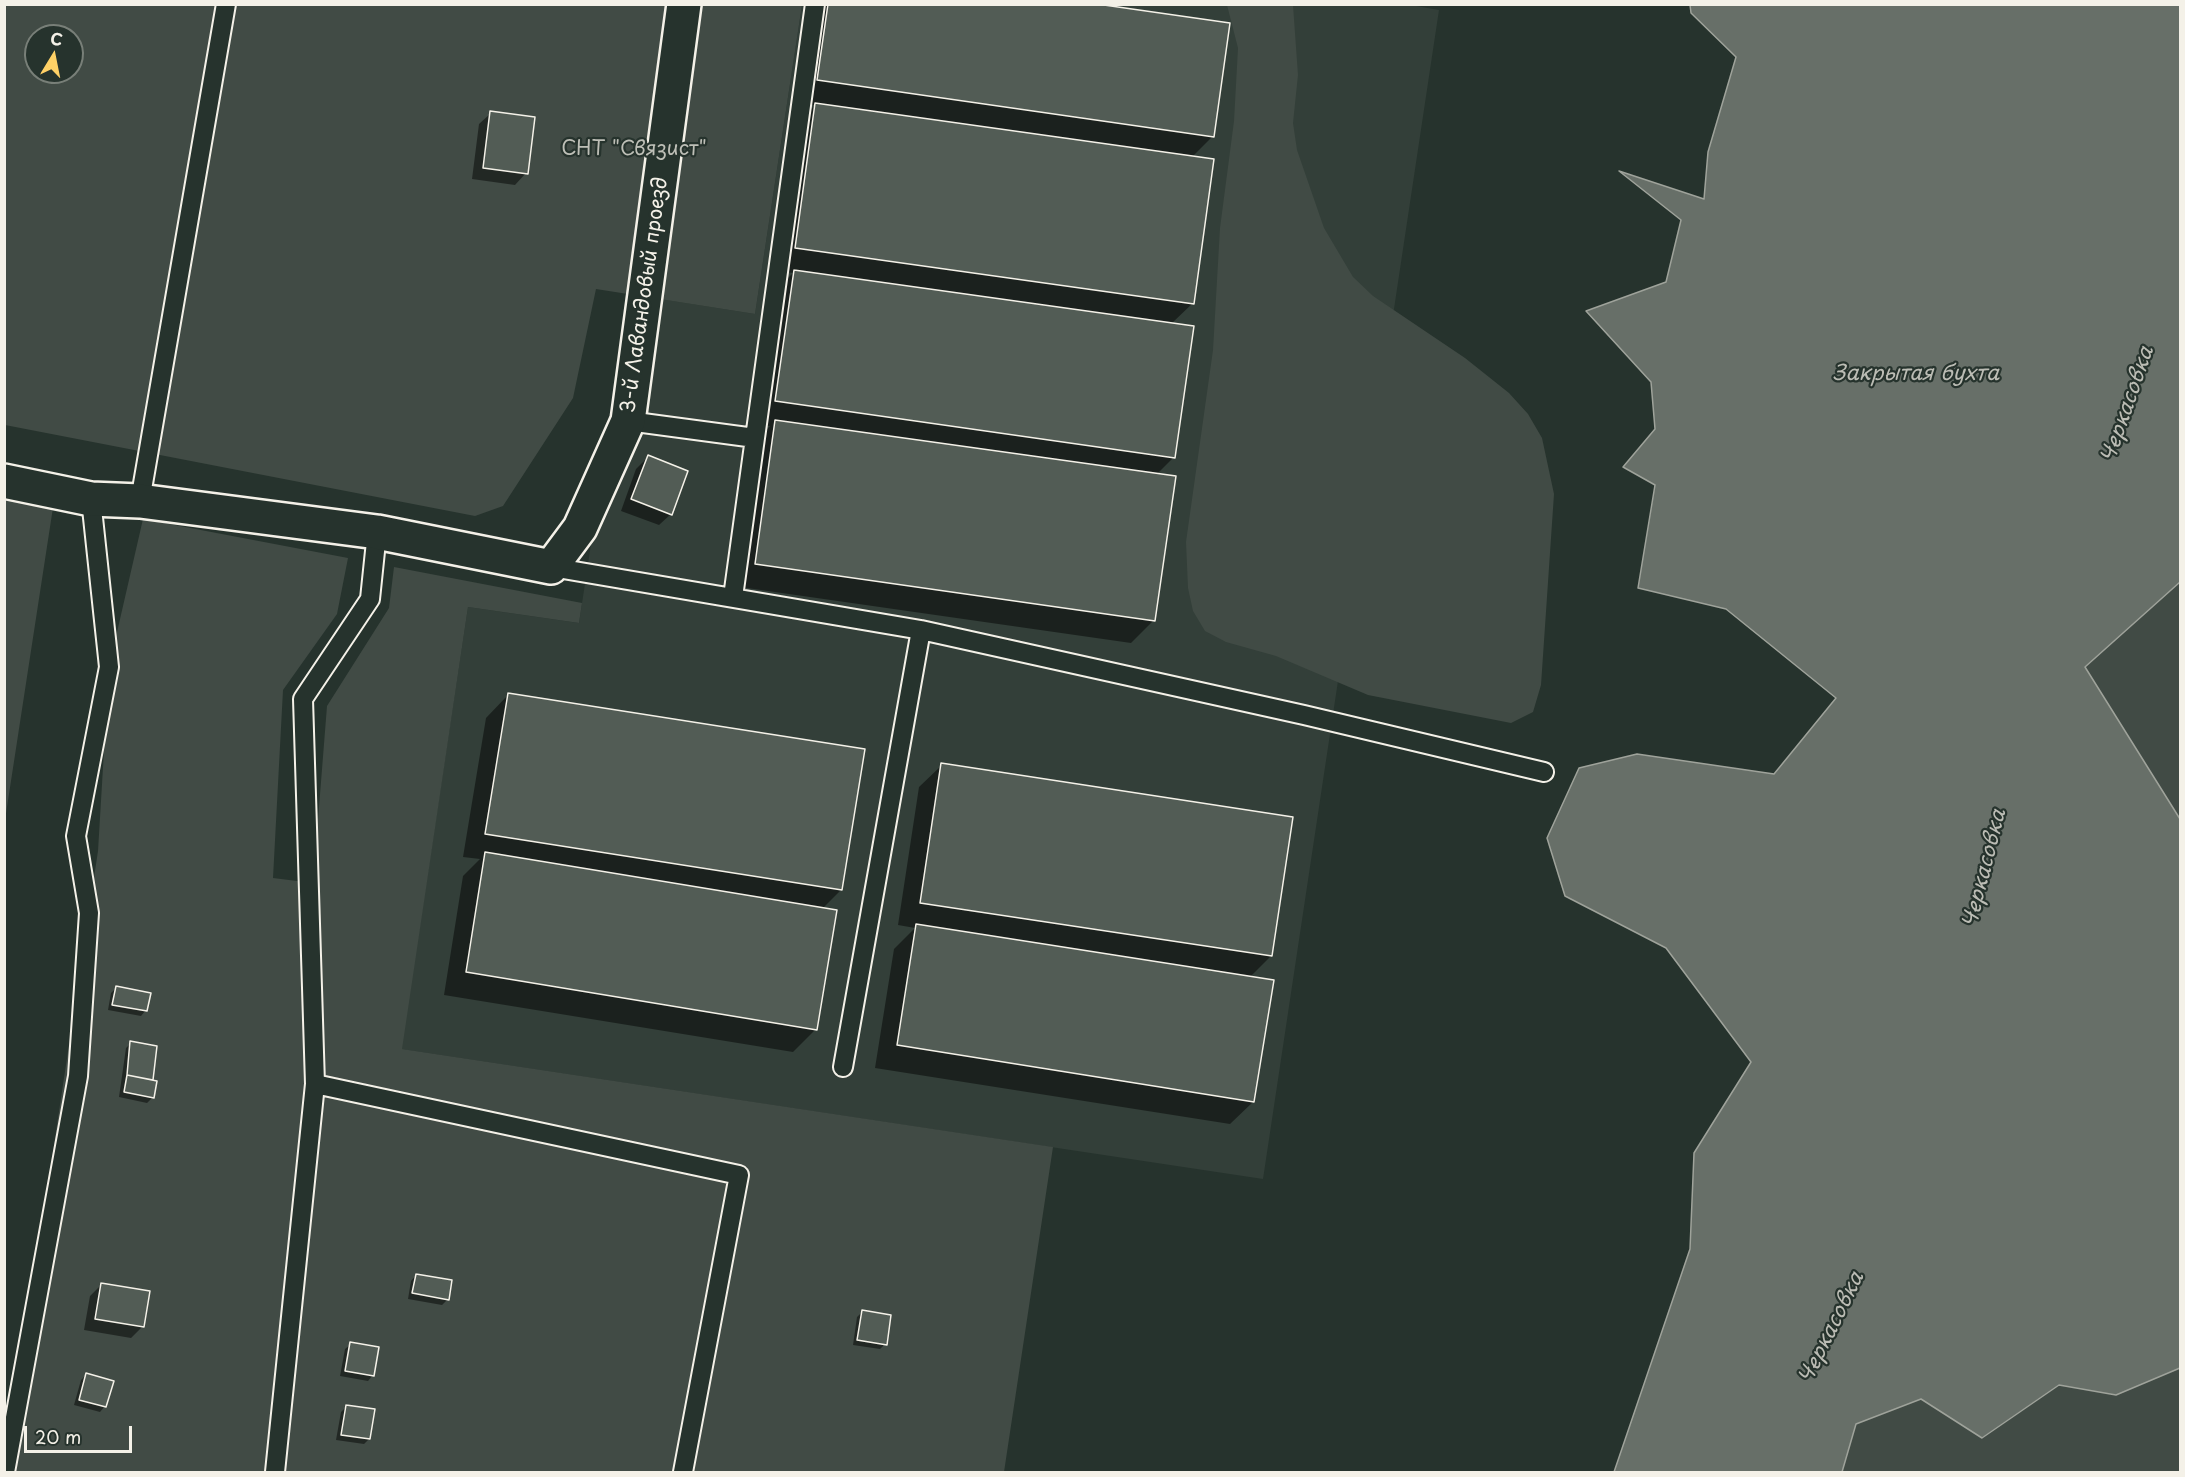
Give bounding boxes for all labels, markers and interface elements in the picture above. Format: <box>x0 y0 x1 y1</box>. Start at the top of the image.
north arrow <box>24 24 84 84</box>
text: С <box>49 25 65 51</box>
park label: СНТ "Связист" <box>561 137 707 161</box>
street label: 3-й Лавандовый проезд <box>617 175 673 415</box>
water label: Черкасовка <box>2096 343 2160 467</box>
water label: Закрытая бухта <box>1833 361 1999 387</box>
water label: Черкасовка <box>1958 807 2012 931</box>
water label: Черкасовка <box>1794 1268 1870 1388</box>
scale bar <box>27 1414 135 1452</box>
text: 20 m <box>35 1423 81 1450</box>

